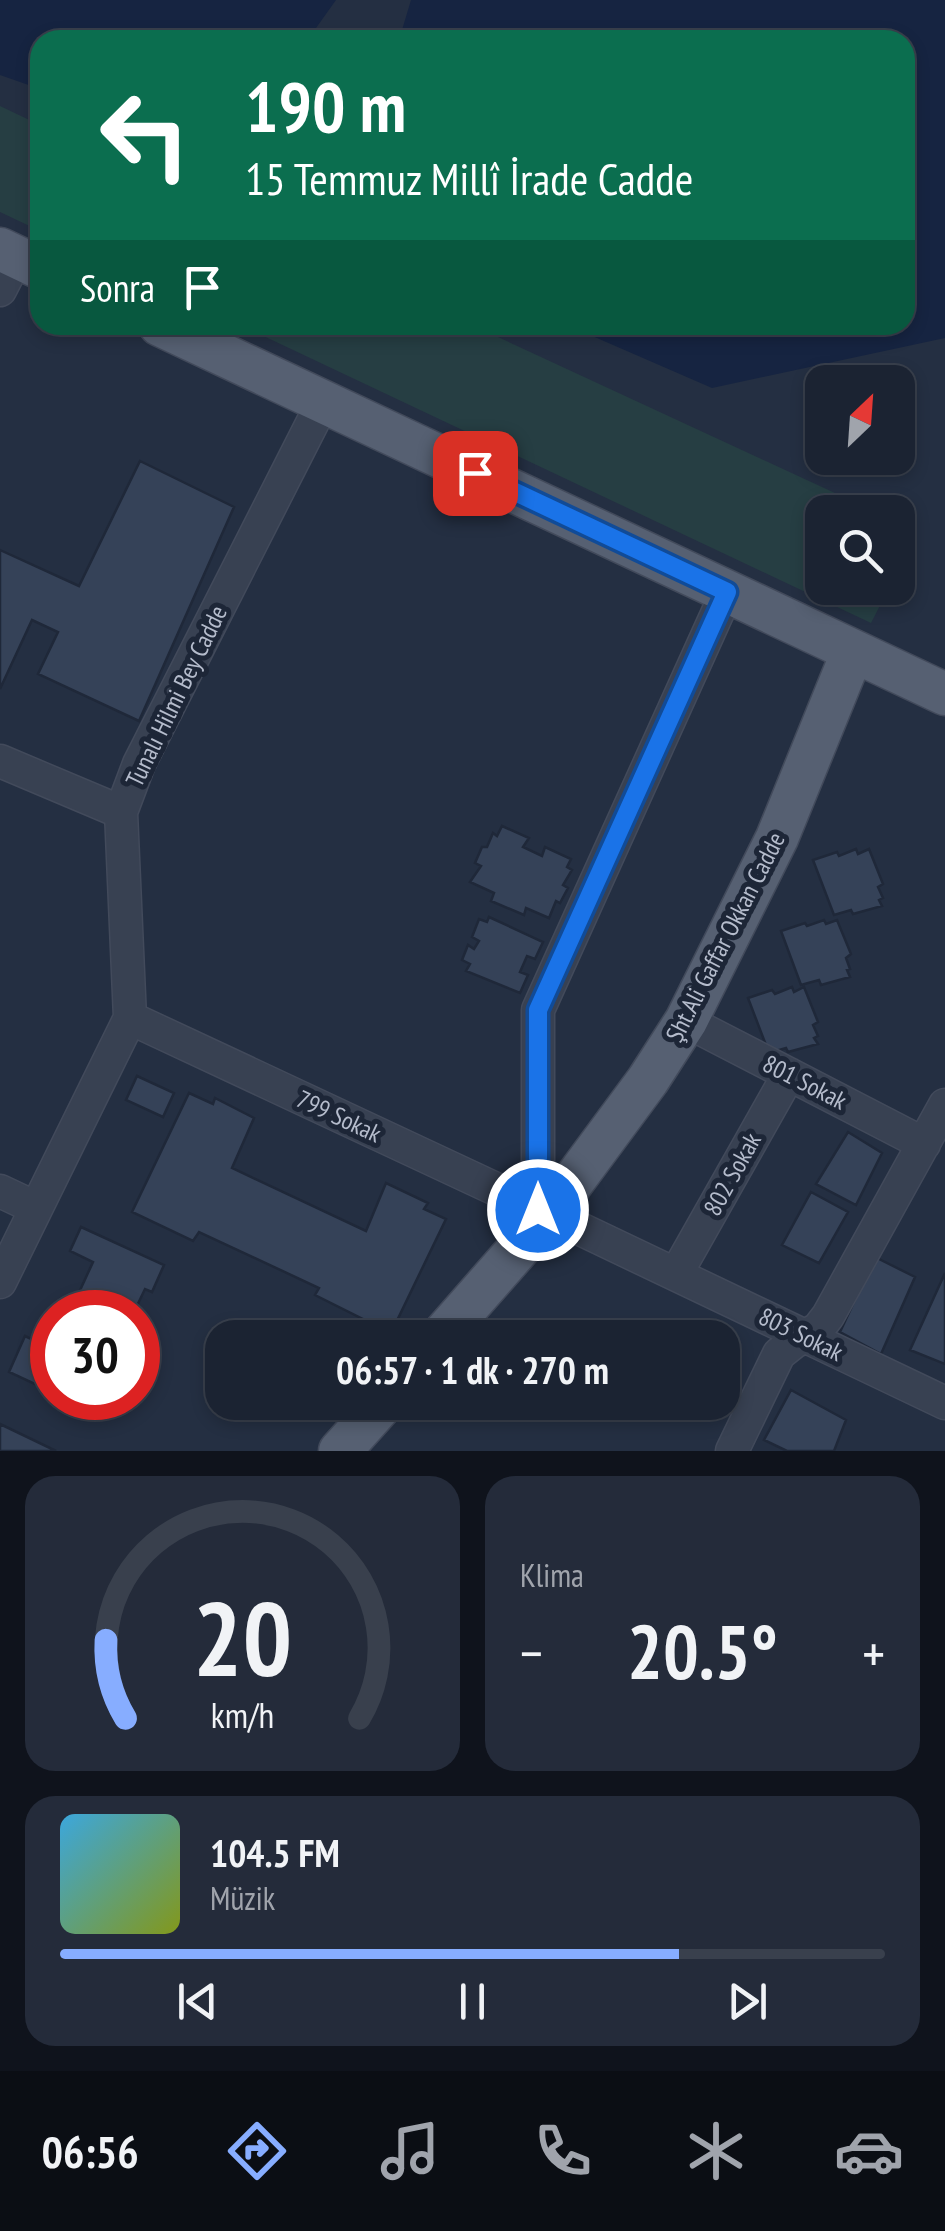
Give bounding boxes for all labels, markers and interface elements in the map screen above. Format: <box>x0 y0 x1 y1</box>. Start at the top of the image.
text: 190 m <box>245 61 406 151</box>
icon: left <box>80 70 210 200</box>
text: 15 Temmuz Millî İrade Cadde <box>245 149 693 207</box>
icon: arrive <box>175 260 230 315</box>
text: Sonra <box>80 263 155 312</box>
north arrow <box>805 365 915 475</box>
map controls <box>805 365 915 605</box>
pin <box>433 431 518 516</box>
icon: arrive <box>448 446 503 501</box>
button: search <box>805 495 915 605</box>
street label: Tunalı Hilmi Bey Cadde <box>118 600 234 792</box>
street label: Şht.Ali Gaffar Okkan Cadde <box>658 827 792 1047</box>
street label: 801 Sokak <box>758 1047 853 1117</box>
street label: 799 Sokak <box>291 1082 387 1150</box>
street label: 802 Sokak <box>696 1127 768 1221</box>
position arrow <box>486 1158 590 1262</box>
speed limit sign: 30 <box>30 1290 160 1420</box>
street label: 803 Sokak <box>754 1300 849 1368</box>
text: 06:57 · 1 dk · 270 m <box>336 1345 609 1394</box>
text: Klima <box>520 1554 584 1596</box>
text: 20 <box>193 1570 292 1705</box>
text: 20.5° <box>627 1603 778 1700</box>
text: − <box>520 1617 543 1688</box>
text: + <box>862 1617 885 1688</box>
text: km/h <box>211 1692 274 1738</box>
text: 104.5 FM <box>210 1828 340 1877</box>
text: Müzik <box>210 1877 275 1919</box>
icon: previous <box>170 1974 225 2029</box>
icon: pause <box>445 1974 500 2029</box>
icon: next <box>720 1974 775 2029</box>
icon: directions <box>222 2116 292 2186</box>
icon: music <box>375 2116 445 2186</box>
icon: phone <box>528 2116 598 2186</box>
icon: climate <box>681 2116 751 2186</box>
icon: car <box>834 2116 904 2186</box>
text: 06:56 <box>41 2122 139 2180</box>

